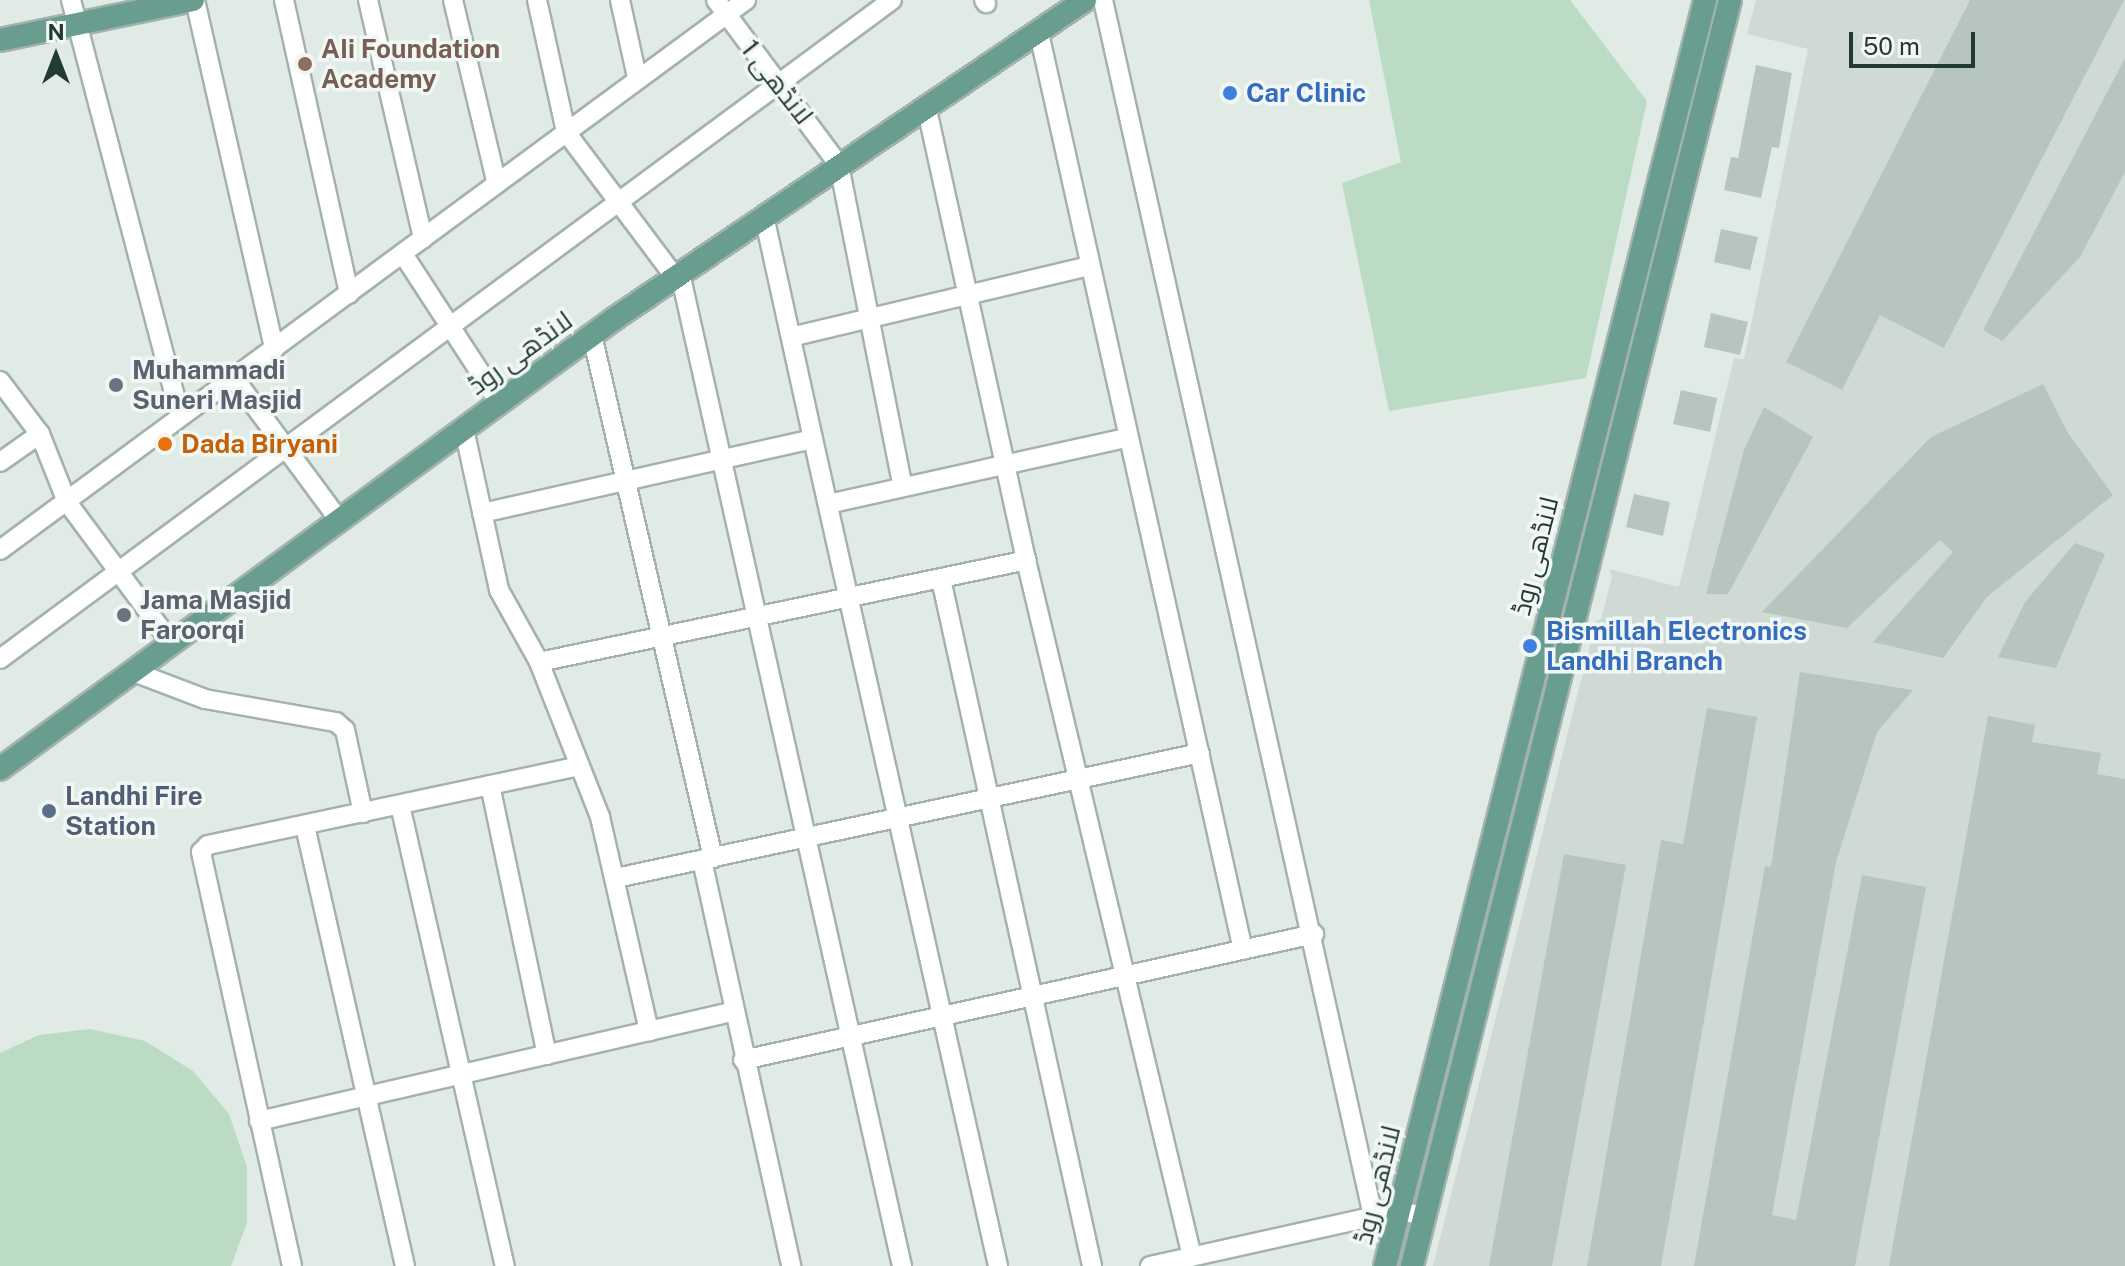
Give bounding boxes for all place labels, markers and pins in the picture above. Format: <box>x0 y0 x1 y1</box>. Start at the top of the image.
place label: AIi Foundation Academy <box>321 33 500 94</box>
marker: AIi Foundation Academy <box>296 55 314 73</box>
place label: Car Clinic <box>1246 77 1366 109</box>
marker: Car Clinic <box>1221 84 1239 102</box>
place label: Muhammadi Suneri Masjid <box>132 354 302 416</box>
marker: Muhammadi Suneri Masjid <box>107 376 125 394</box>
place label: Dada Biryani <box>181 428 338 460</box>
marker: Dada Biryani <box>156 435 174 453</box>
place label: Jama Masjid Faroorqi <box>140 584 291 646</box>
marker: Jama Masjid Faroorqi <box>115 606 133 624</box>
place label: Bismillah Electronics Landhi Branch <box>1546 615 1807 676</box>
marker: Bismillah Electronics Landhi Branch <box>1521 637 1539 655</box>
place label: Landhi Fire Station <box>65 780 203 842</box>
marker: Landhi Fire Station <box>40 802 58 820</box>

